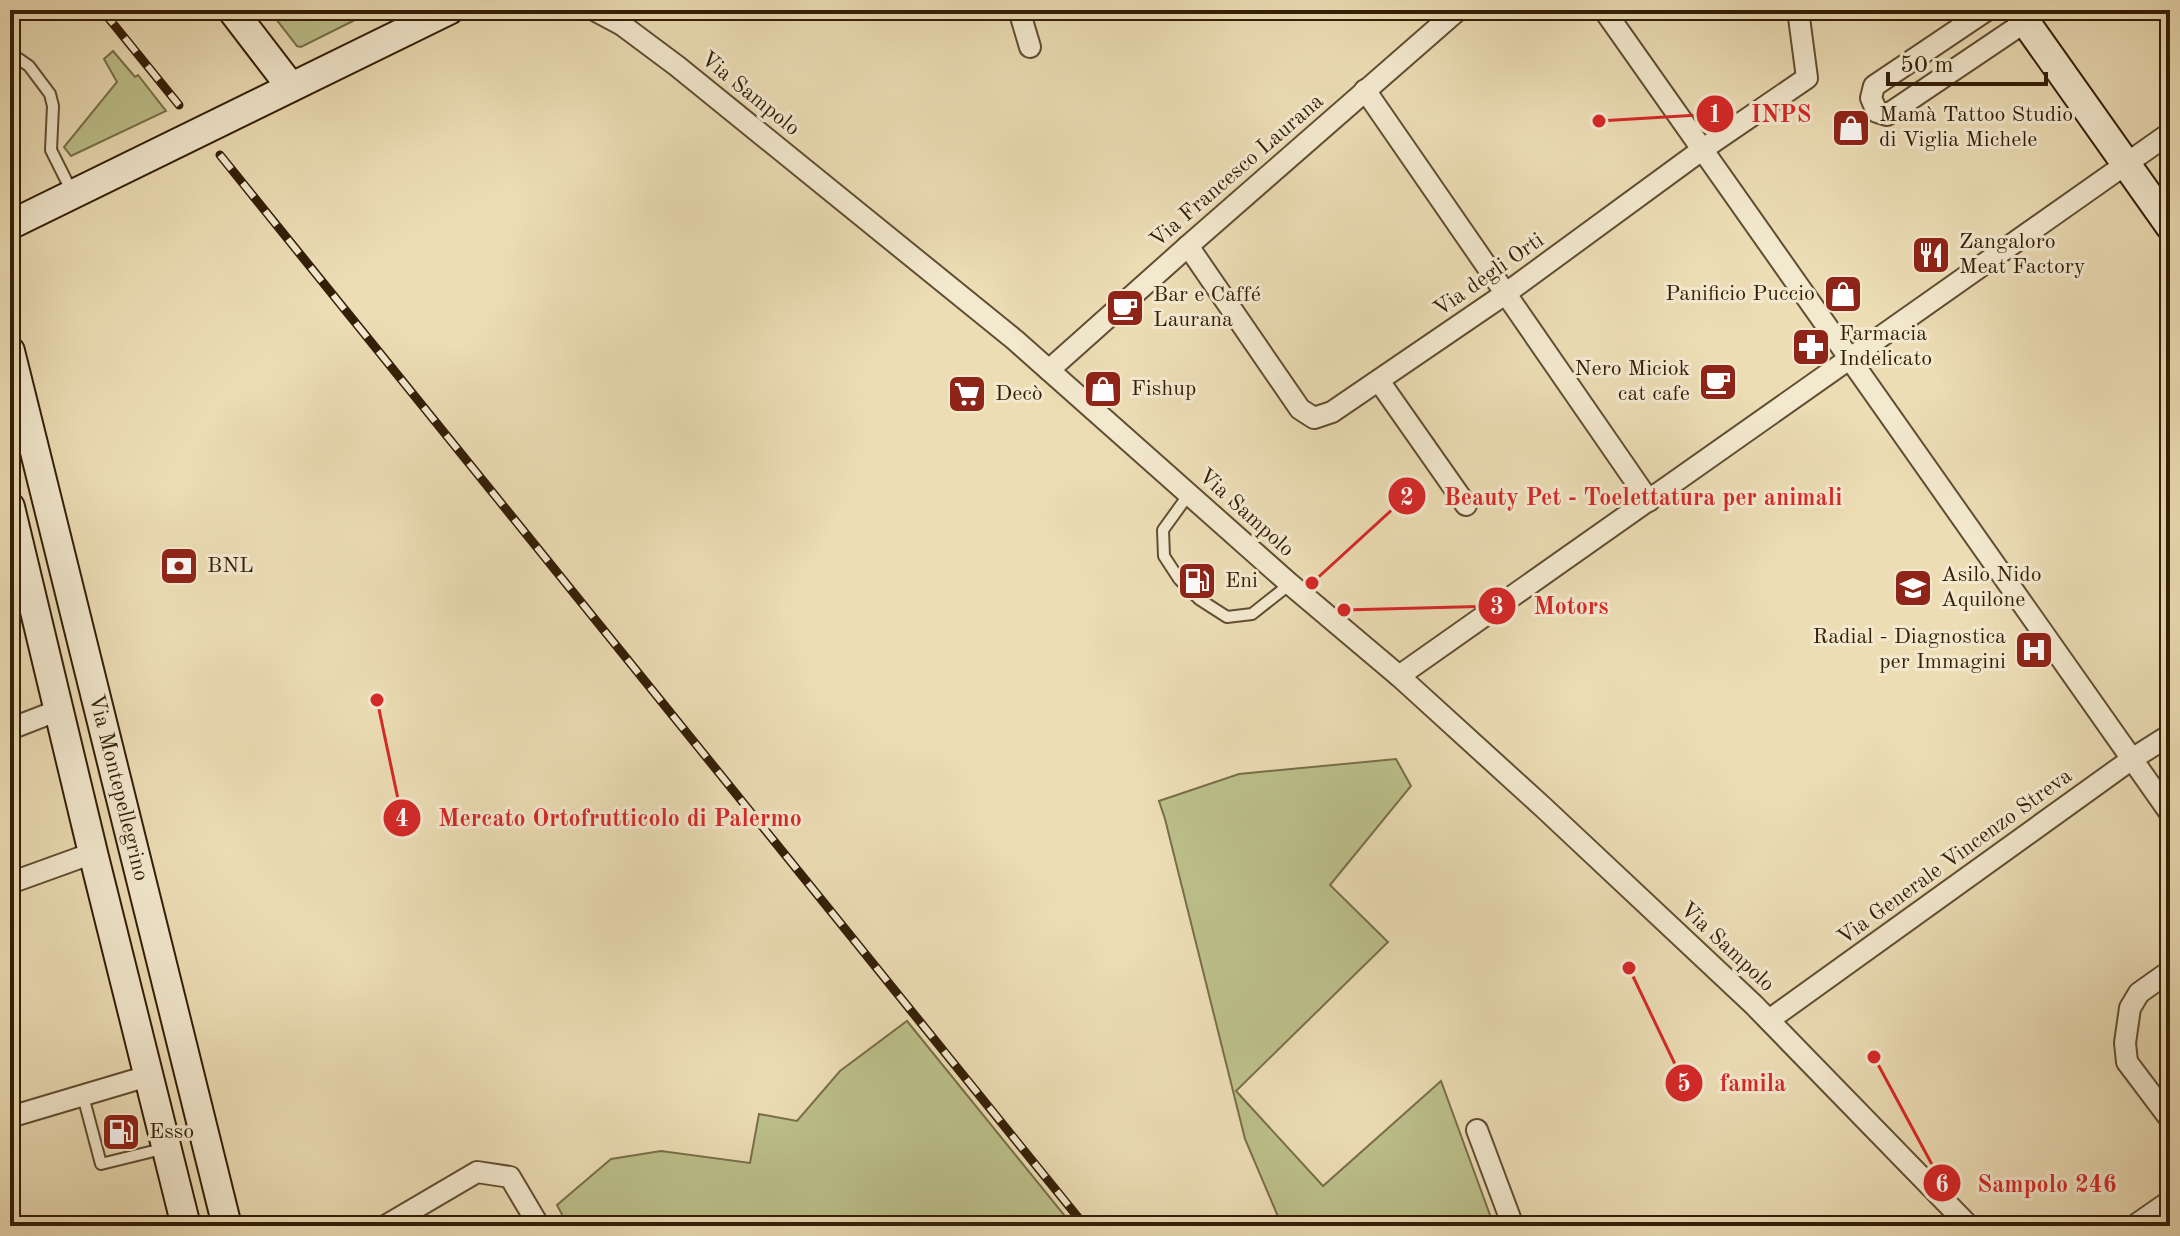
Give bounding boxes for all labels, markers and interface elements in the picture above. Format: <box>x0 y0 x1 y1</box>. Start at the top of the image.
scale bar <box>1888 36 2046 86</box>
street label: Via Sampolo <box>696 48 804 140</box>
text: 50 m <box>1900 54 1954 78</box>
street label: Via Francesco Laurana <box>1146 90 1328 252</box>
callout: INPS <box>1695 90 1828 138</box>
text: 1 <box>1708 104 1722 128</box>
text: INPS <box>1751 104 1811 128</box>
place label: Mamà Tattoo Studio di Viglia Michele <box>1879 104 2073 151</box>
shop icon: Mamà Tattoo Studio di Viglia Michele <box>1830 107 1872 149</box>
street label: Via degli Orti <box>1430 229 1548 321</box>
place label: Zangaloro Meat Factory <box>1959 231 2086 278</box>
restaurant icon: Zangaloro Meat Factory <box>1910 234 1952 276</box>
shop icon: Panificio Puccio <box>1822 273 1864 315</box>
place label: Panificio Puccio <box>1665 283 1815 305</box>
place label: Bar e Caffé Laurana <box>1153 284 1261 331</box>
cafe icon: Bar e Caffé Laurana <box>1104 287 1146 329</box>
place label: Farmacia Indelicato <box>1839 323 1932 370</box>
pharmacy icon: Farmacia Indelicato <box>1790 326 1832 368</box>
place label: Nero Miciok cat cafe <box>1575 358 1690 405</box>
cafe icon: Nero Miciok cat cafe <box>1697 361 1739 403</box>
shop icon: Fishup <box>1082 368 1124 410</box>
supermarket icon: Decò <box>946 373 988 415</box>
place label: Fishup <box>1131 378 1196 400</box>
place label: Decò <box>995 383 1043 405</box>
street label: Via Sampolo <box>1194 465 1298 561</box>
callout: Beauty Pet - Toelettatura per animali <box>1387 472 1858 520</box>
text: 2 <box>1400 487 1414 511</box>
text: Beauty Pet - Toelettatura per animali <box>1444 487 1842 511</box>
bank icon: BNL <box>158 545 200 587</box>
place label: BNL <box>207 555 254 577</box>
fuel station icon: Eni <box>1176 560 1218 602</box>
place label: Asilo Nido Aquilone <box>1941 564 2042 611</box>
school or university icon: Asilo Nido Aquilone <box>1892 567 1934 609</box>
place label: Eni <box>1225 570 1258 592</box>
callout: Motors <box>1477 582 1624 630</box>
text: 3 <box>1490 596 1504 620</box>
text: Motors <box>1533 596 1609 620</box>
place label: Radial - Diagnostica per Immagini <box>1812 626 2006 673</box>
hospital icon: Radial - Diagnostica per Immagini <box>2013 629 2055 671</box>
street label: Via Montepellegrino <box>85 692 152 883</box>
street label: Via Generale Vincenzo Streva <box>1834 765 2076 949</box>
callout: Mercato Ortofrutticolo di Palermo <box>382 794 818 842</box>
text: 4 <box>395 808 409 832</box>
text: Mercato Ortofrutticolo di Palermo <box>438 808 802 832</box>
street label: Via Sampolo <box>1676 898 1778 996</box>
callout: famila <box>1664 1059 1802 1107</box>
text: 5 <box>1677 1072 1691 1097</box>
text: famila <box>1720 1073 1786 1097</box>
fuel station icon: Esso <box>100 1111 142 1153</box>
place label: Esso <box>149 1121 194 1143</box>
callout: Sampolo 246 <box>1922 1159 2133 1207</box>
text: 6 <box>1935 1174 1949 1198</box>
text: Sampolo 246 <box>1977 1174 2117 1198</box>

